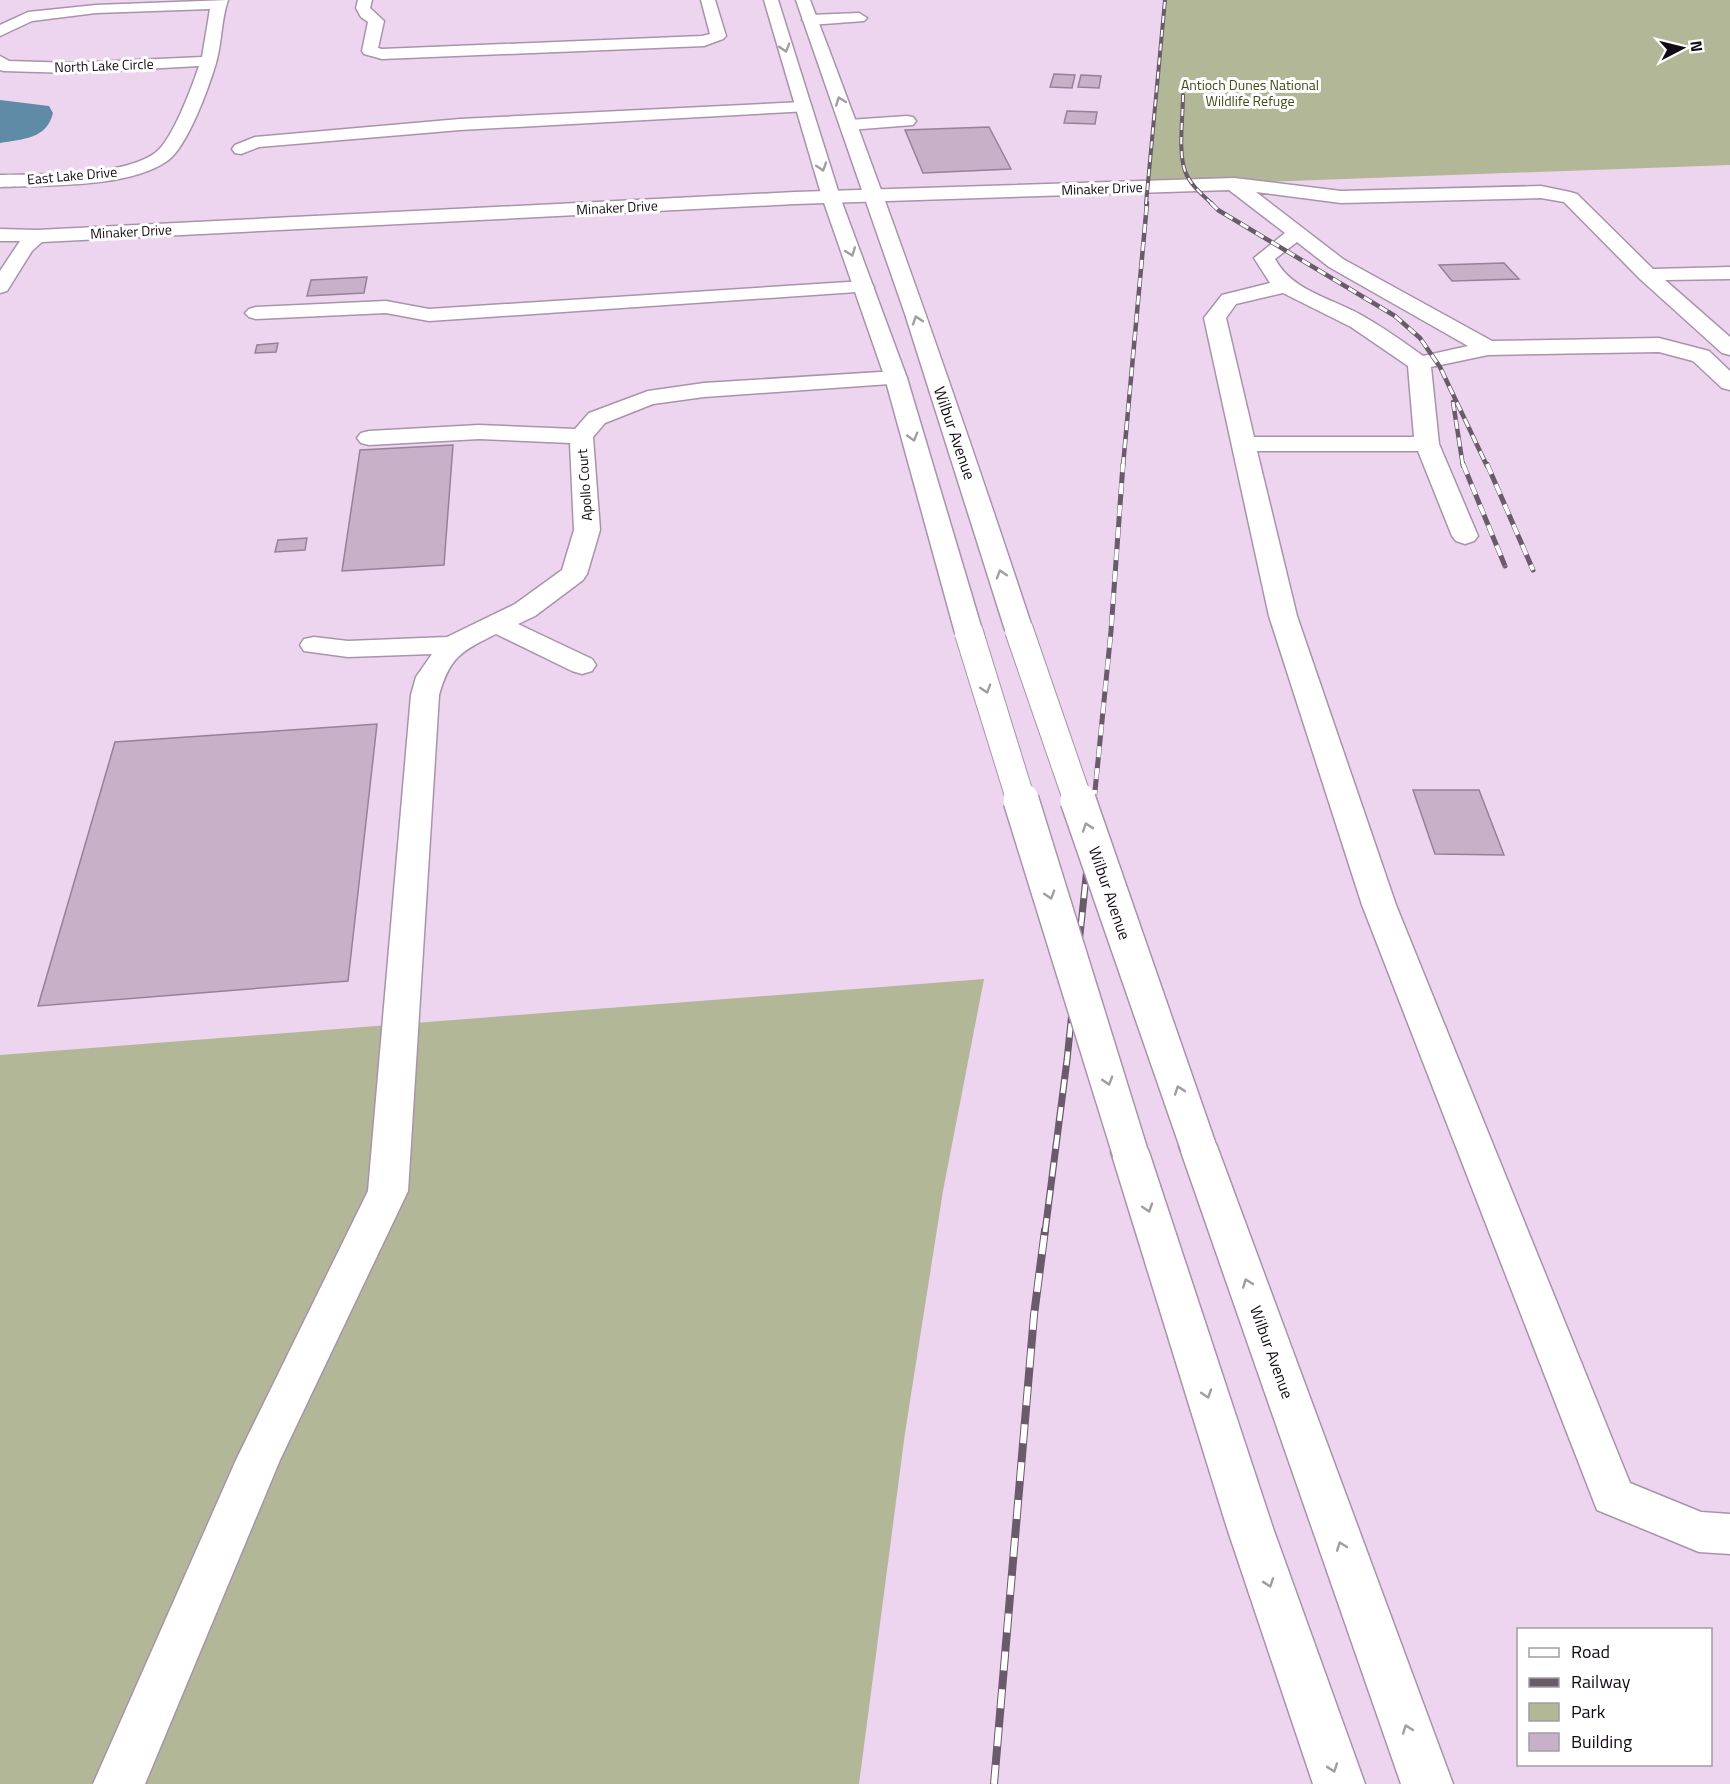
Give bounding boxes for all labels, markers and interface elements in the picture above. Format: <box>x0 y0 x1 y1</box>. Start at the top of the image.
north arrow <box>1652 18 1712 78</box>
text: N <box>1684 39 1709 53</box>
one-way arrow <box>778 43 790 53</box>
street label: North Lake Circle <box>54 53 154 77</box>
park label: Antioch Dunes National Wildlife Refuge <box>1181 74 1319 111</box>
one-way arrow <box>835 96 848 107</box>
street label: East Lake Drive <box>26 161 118 189</box>
one-way arrow <box>815 161 827 172</box>
street label: Minaker Drive <box>1061 176 1143 200</box>
street label: Minaker Drive <box>576 194 658 220</box>
street label: Minaker Drive <box>90 218 172 244</box>
one-way arrow <box>844 246 857 257</box>
one-way arrow <box>912 315 925 326</box>
street label: Wilbur Avenue <box>928 383 982 483</box>
one-way arrow <box>906 431 918 441</box>
street label: Apollo Court <box>571 448 597 522</box>
one-way arrow <box>996 569 1008 580</box>
one-way arrow <box>979 683 992 694</box>
one-way arrow <box>1082 822 1095 833</box>
street label: Wilbur Avenue <box>1083 843 1137 943</box>
one-way arrow <box>1043 889 1055 900</box>
one-way arrow <box>1101 1075 1113 1086</box>
one-way arrow <box>1173 1085 1186 1096</box>
one-way arrow <box>1141 1202 1153 1213</box>
one-way arrow <box>1241 1278 1254 1289</box>
street label: Wilbur Avenue <box>1244 1302 1300 1402</box>
one-way arrow <box>1200 1388 1212 1399</box>
one-way arrow <box>1335 1541 1348 1551</box>
one-way arrow <box>1262 1577 1275 1588</box>
legend <box>1517 1628 1712 1766</box>
text: Road <box>1571 1638 1610 1665</box>
text: Railway <box>1571 1668 1631 1695</box>
text: Park <box>1571 1698 1606 1725</box>
one-way arrow <box>1401 1724 1414 1735</box>
text: Building <box>1571 1728 1632 1755</box>
one-way arrow <box>1326 1762 1339 1773</box>

